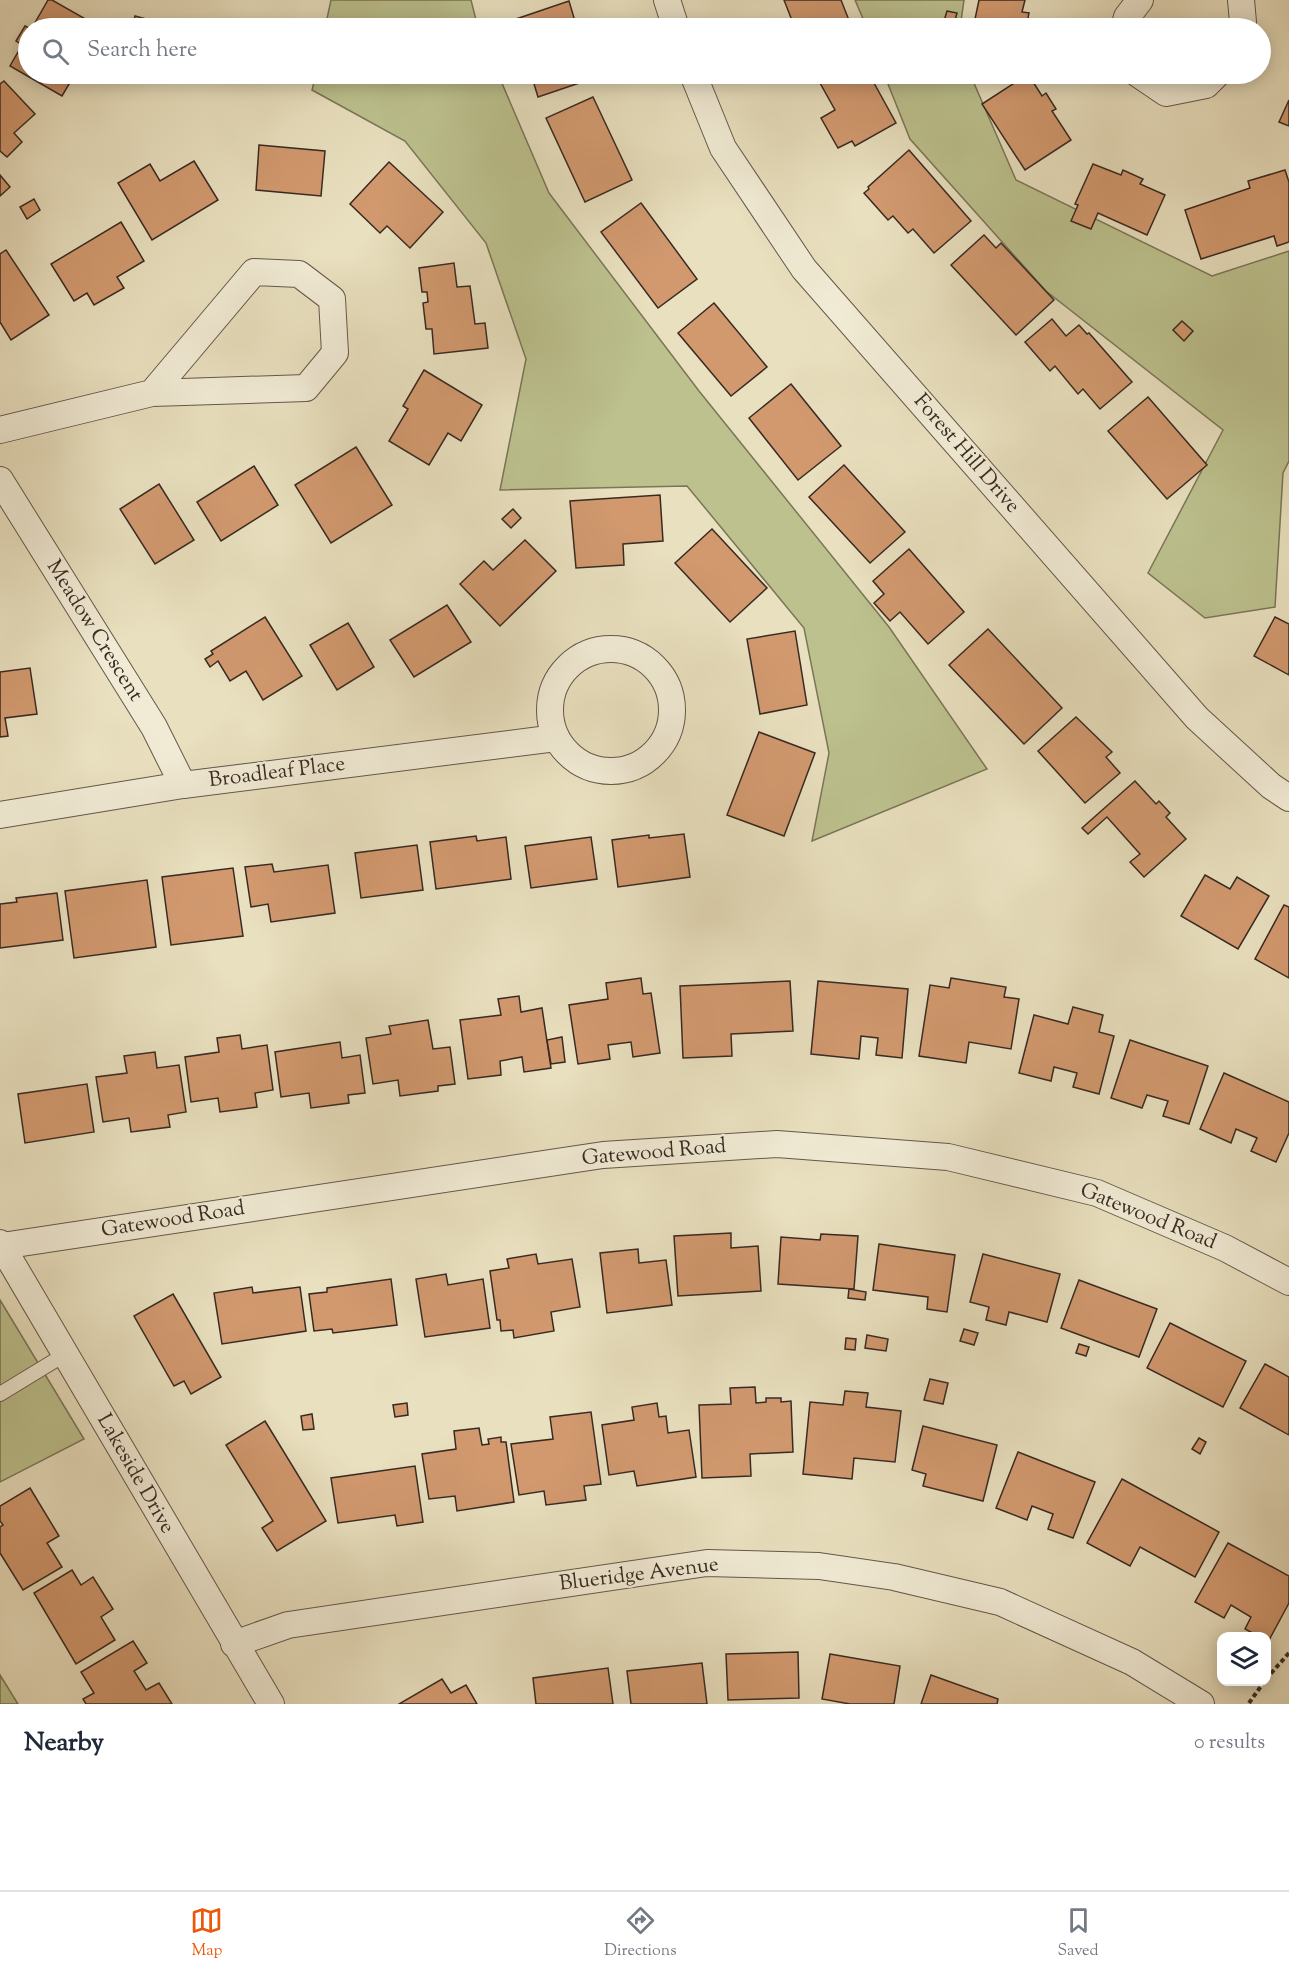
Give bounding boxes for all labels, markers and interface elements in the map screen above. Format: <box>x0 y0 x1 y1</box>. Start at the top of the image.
search box <box>18 18 1271 84</box>
icon: search <box>39 35 72 68</box>
text: Search here <box>87 35 197 67</box>
street label: Forest Hill Drive <box>906 388 1026 520</box>
street label: Meadow Crescent <box>38 554 150 708</box>
street label: Broadleaf Place <box>207 750 347 796</box>
street label: Gatewood Road <box>581 1132 728 1174</box>
street label: Gatewood Road <box>1075 1176 1221 1258</box>
street label: Gatewood Road <box>99 1194 247 1246</box>
street label: Lakeside Drive <box>89 1409 181 1539</box>
street label: Blueridge Avenue <box>557 1550 721 1600</box>
map controls <box>1217 1632 1271 1686</box>
button: layers <box>1217 1632 1271 1686</box>
text: Nearby <box>24 1725 104 1762</box>
text: 0 results <box>1194 1729 1265 1758</box>
tab: Map <box>190 1904 223 1963</box>
tab: Directions <box>604 1904 677 1963</box>
tab: Saved <box>1057 1904 1099 1963</box>

